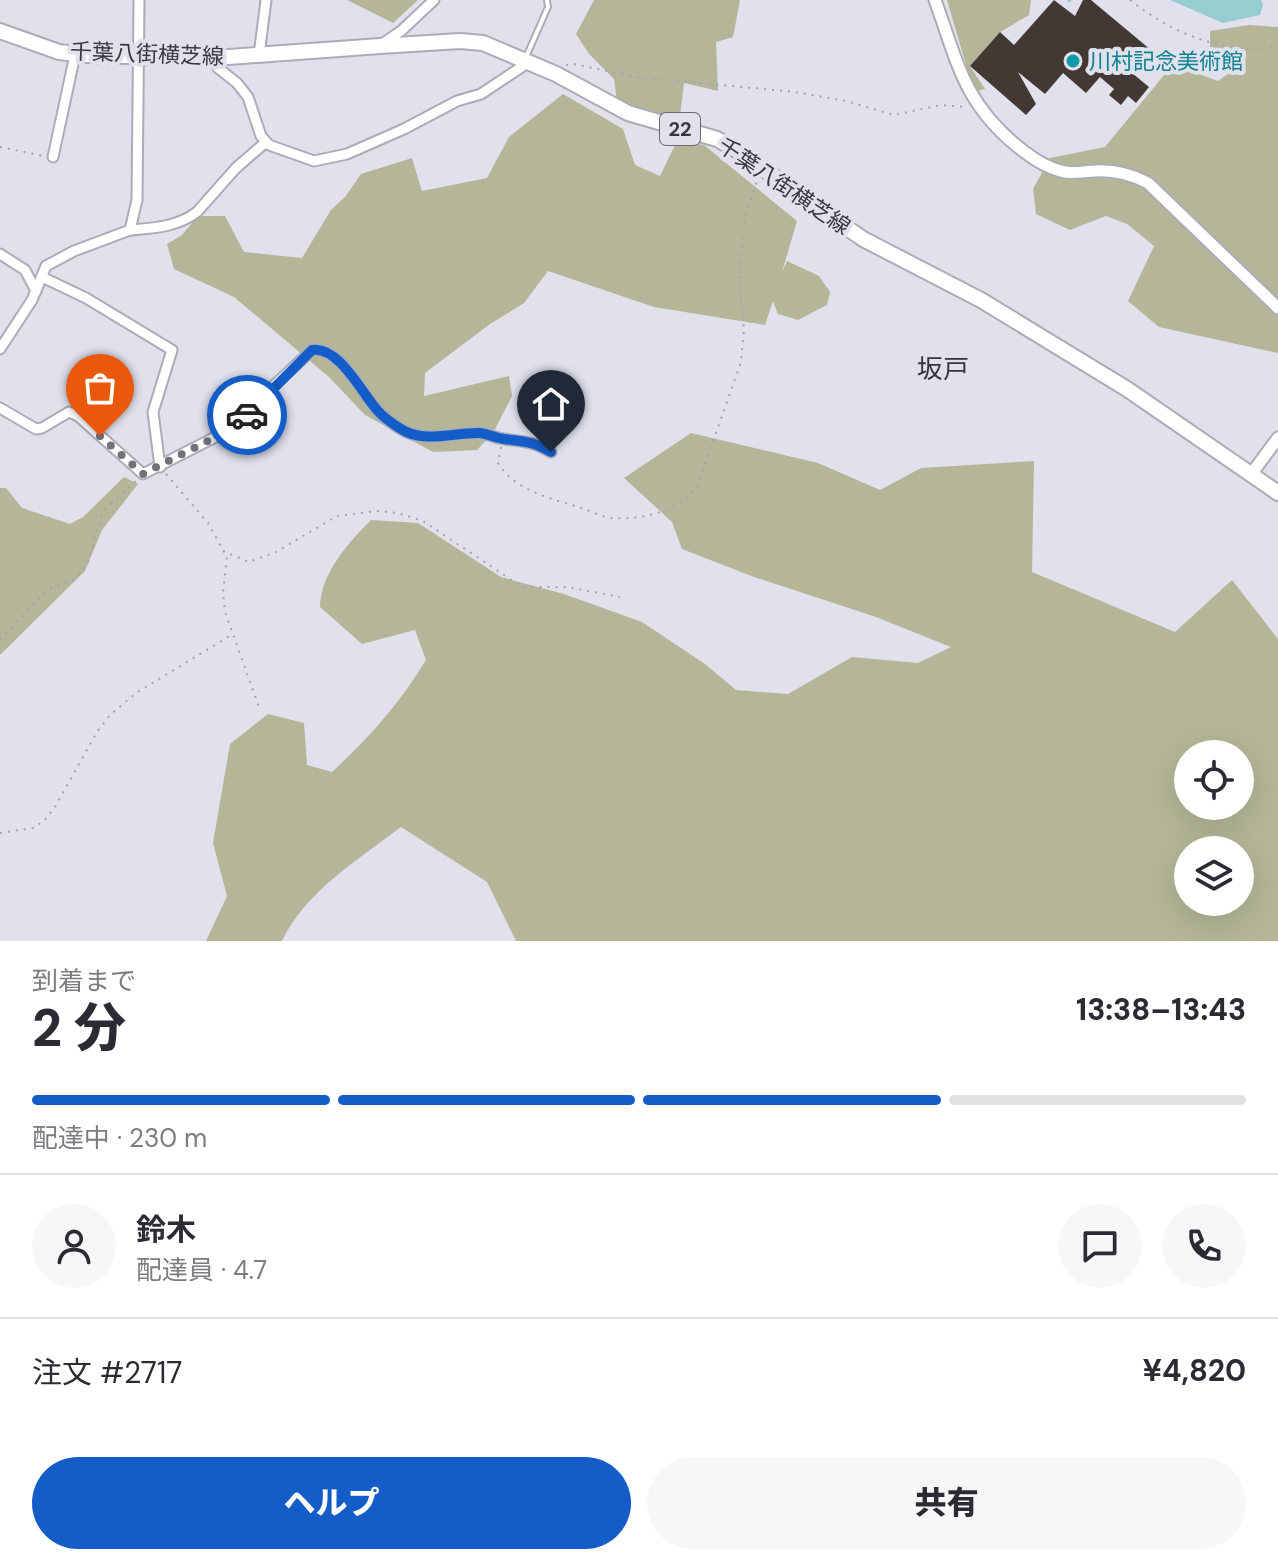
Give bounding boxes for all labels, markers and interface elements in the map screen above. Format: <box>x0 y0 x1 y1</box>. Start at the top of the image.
street label: 千葉八街横芝線 <box>70 37 224 71</box>
place label: 川村記念美術館 <box>1089 47 1243 76</box>
marker: 川村記念美術館 <box>1064 52 1082 70</box>
road number: 22 <box>660 113 700 145</box>
street label: 千葉八街横芝線 <box>712 131 856 241</box>
district label: 坂戸 <box>917 352 969 386</box>
pin <box>66 354 134 436</box>
icon: bag <box>78 366 122 410</box>
pin <box>517 370 585 452</box>
courier <box>207 375 287 455</box>
icon: home <box>529 382 573 426</box>
icon: car <box>225 393 269 437</box>
map controls <box>1174 740 1254 916</box>
button: locate <box>1174 740 1254 820</box>
button: layers <box>1174 836 1254 916</box>
text: 到着まで <box>32 964 136 998</box>
text: 13:38–13:43 <box>1076 990 1246 1029</box>
text: 2 分 <box>32 994 126 1062</box>
text: 配達中 · 230 m <box>32 1121 207 1155</box>
button: person <box>32 1204 116 1288</box>
button: chat <box>1058 1204 1142 1288</box>
button: phone <box>1162 1204 1246 1288</box>
text: 鈴木 <box>136 1210 196 1249</box>
text: 配達員 · 4.7 <box>136 1253 267 1287</box>
text: ¥4,820 <box>1143 1351 1246 1390</box>
text: 注文 #2717 <box>32 1353 182 1392</box>
button: ヘルプ <box>32 1457 631 1549</box>
button: 共有 <box>647 1457 1246 1549</box>

